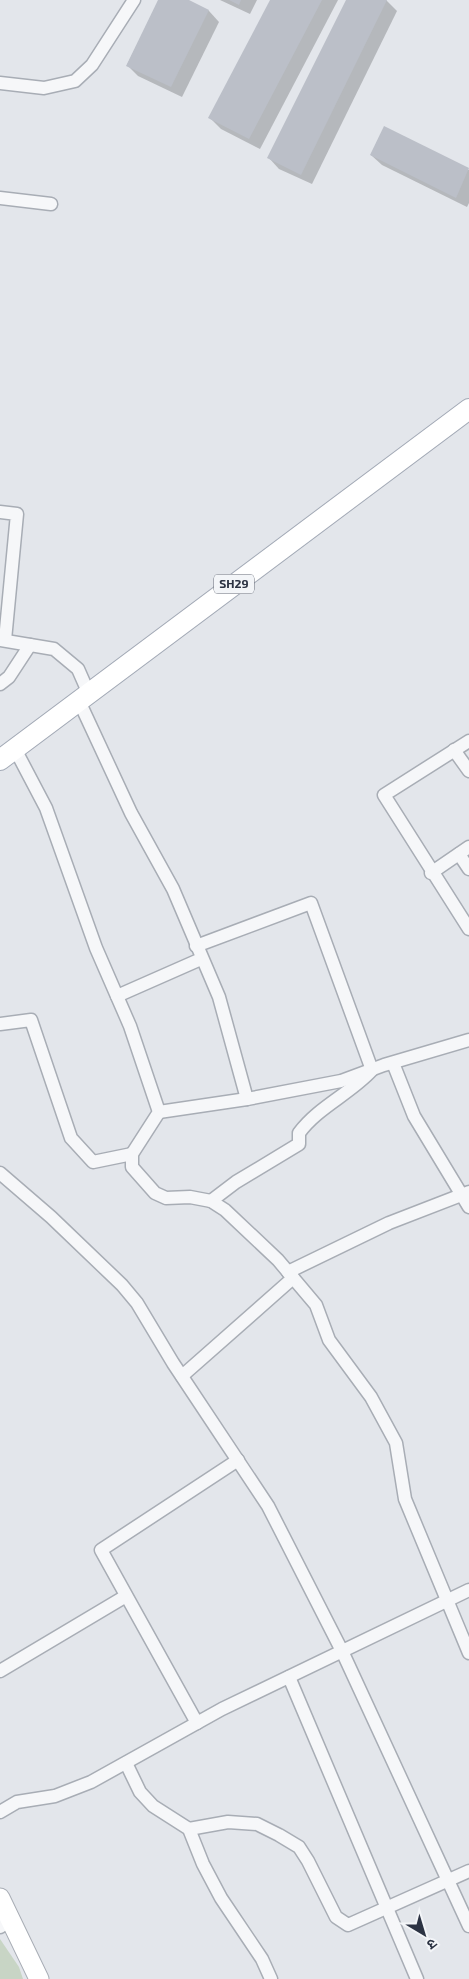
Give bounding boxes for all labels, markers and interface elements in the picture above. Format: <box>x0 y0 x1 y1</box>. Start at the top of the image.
road number: SH29 <box>214 574 254 594</box>
north arrow <box>399 1909 449 1959</box>
text: उ <box>423 1935 441 1954</box>

